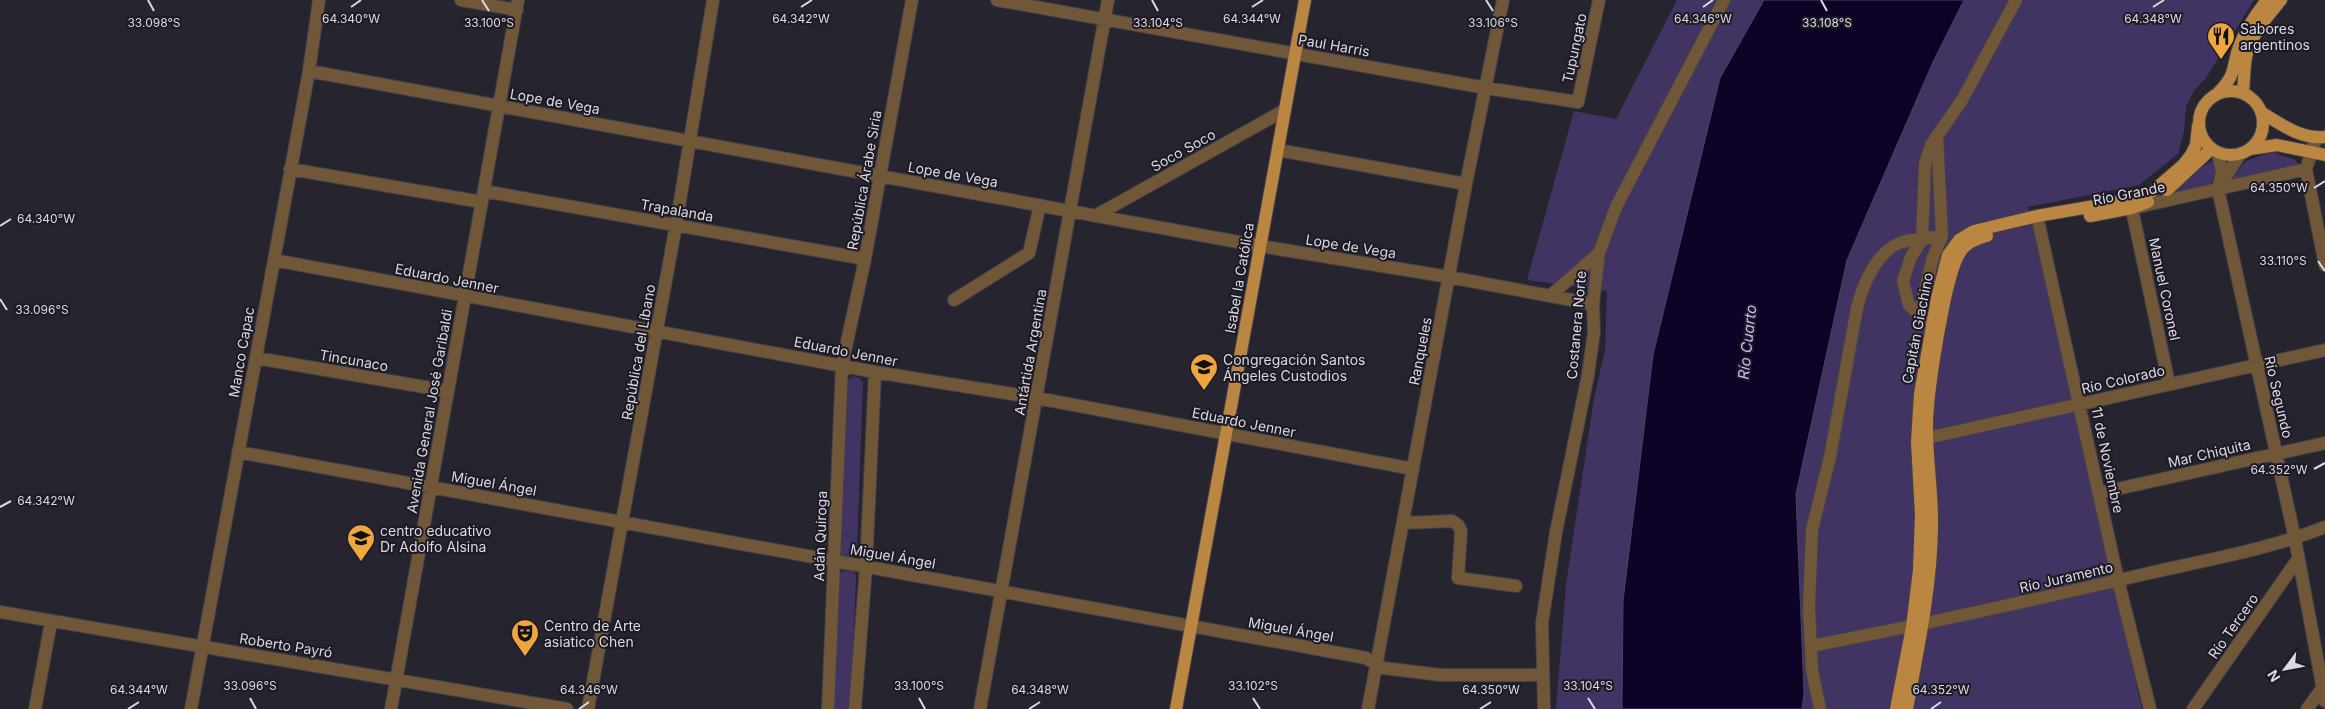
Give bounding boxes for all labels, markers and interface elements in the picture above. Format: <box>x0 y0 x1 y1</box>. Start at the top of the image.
text: 64.340°W <box>322 11 380 26</box>
text: 64.342°W <box>772 11 830 26</box>
text: 64.344°W <box>1223 11 1281 26</box>
text: 64.346°W <box>1674 11 1732 26</box>
text: 64.348°W <box>2124 11 2182 26</box>
street label: Tupungato <box>1558 12 1590 84</box>
text: 33.098°S <box>127 15 181 30</box>
text: 33.100°S <box>464 15 514 30</box>
text: 33.104°S <box>1133 15 1183 30</box>
text: 33.106°S <box>1468 15 1518 30</box>
text: 33.108°S <box>1802 15 1852 30</box>
place label: Sabores argentinos <box>2240 20 2310 53</box>
restaurant icon: Sabores argentinos <box>2206 21 2236 60</box>
street label: Paul Harris <box>1297 30 1371 60</box>
street label: Lope de Vega <box>509 85 601 117</box>
street label: República Árabe Siria <box>843 109 885 251</box>
street label: Soco Soco <box>1148 125 1218 175</box>
street label: Lope de Vega <box>907 158 999 190</box>
street label: Río Grande <box>2091 178 2167 208</box>
text: 64.350°W <box>2250 180 2308 195</box>
street label: Trapalanda <box>639 195 715 225</box>
text: 64.340°W <box>17 211 75 226</box>
street label: Isabel la Católica <box>1221 221 1257 335</box>
street label: Lope de Vega <box>1305 230 1397 262</box>
street label: Manuel Coronel <box>2146 236 2184 342</box>
text: 33.110°S <box>2259 253 2307 268</box>
street label: Eduardo Jenner <box>394 260 500 296</box>
street label: Costanera Norte <box>1563 270 1589 380</box>
street label: Capitán Giachino <box>1898 271 1936 385</box>
street label: República del Líbano <box>618 283 658 421</box>
street label: Antártida Argentina <box>1011 287 1049 417</box>
text: 33.096°S <box>15 302 69 317</box>
water label: Río Cuarto <box>1734 304 1760 380</box>
street label: Manco Capac <box>225 305 257 399</box>
street label: Avenida General José Garibaldi <box>403 308 455 514</box>
street label: Ranqueles <box>1405 315 1435 387</box>
street label: Eduardo Jenner <box>793 333 899 369</box>
street label: Tincunaco <box>318 346 390 374</box>
place label: Congregación Santos Ángeles Custodios <box>1223 351 1365 384</box>
school or university icon: Congregación Santos Ángeles Custodios <box>1189 352 1219 391</box>
street label: Río Segundo <box>2261 354 2297 440</box>
street label: Río Colorado <box>2080 361 2166 397</box>
street label: Eduardo Jenner <box>1191 404 1297 440</box>
street label: 11 de Noviembre <box>2088 405 2128 515</box>
street label: Mar Chiquita <box>2166 435 2252 471</box>
text: 64.352°W <box>2250 462 2308 477</box>
street label: Miguel Ángel <box>450 467 538 499</box>
street label: Adán Quiroga <box>810 490 830 582</box>
text: 64.342°W <box>17 493 75 508</box>
place label: centro educativo Dr Adolfo Alsina <box>380 522 491 555</box>
school or university icon: centro educativo Dr Adolfo Alsina <box>346 523 376 562</box>
street label: Miguel Ángel <box>849 540 937 572</box>
street label: Río Juramento <box>2017 558 2115 596</box>
street label: Río Tercero <box>2204 590 2262 662</box>
street label: Miguel Ángel <box>1247 613 1335 645</box>
place label: Centro de Arte asiatico Chen <box>544 617 641 650</box>
theatre icon: Centro de Arte asiatico Chen <box>510 618 540 657</box>
street label: Roberto Payró <box>238 629 334 661</box>
north arrow <box>2260 644 2310 694</box>
text: N <box>2264 667 2284 685</box>
text: 33.096°S <box>223 678 277 693</box>
text: 33.100°S <box>894 678 944 693</box>
text: 33.102°S <box>1228 678 1278 693</box>
text: 33.104°S <box>1563 678 1613 693</box>
text: 64.344°W <box>110 682 168 697</box>
text: 64.346°W <box>560 682 618 697</box>
text: 64.348°W <box>1011 682 1069 697</box>
text: 64.350°W <box>1462 682 1520 697</box>
text: 64.352°W <box>1912 682 1970 697</box>

